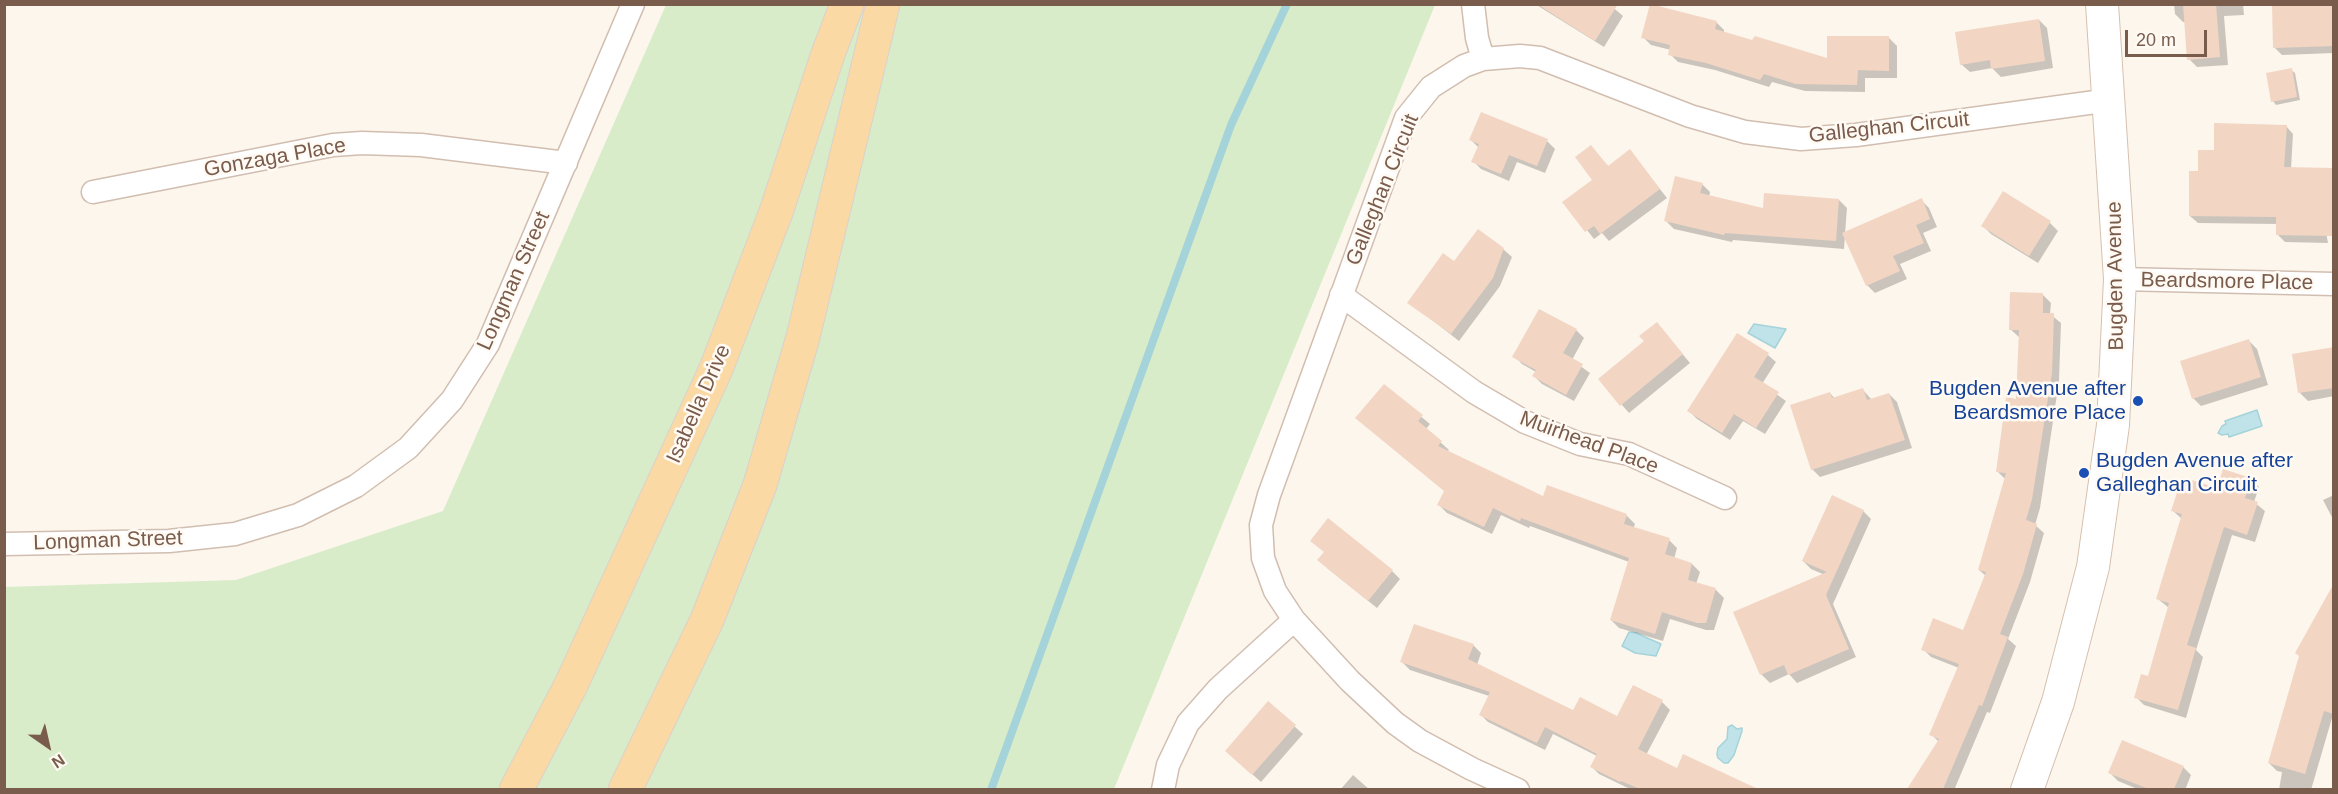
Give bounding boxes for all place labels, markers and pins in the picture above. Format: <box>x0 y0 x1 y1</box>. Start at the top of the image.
place label: Bugden Avenue after Beardsmore Place <box>1929 376 2126 426</box>
marker: Bugden Avenue after Beardsmore Place <box>2131 394 2145 408</box>
place label: Bugden Avenue after Galleghan Circuit <box>2096 448 2293 498</box>
marker: Bugden Avenue after Galleghan Circuit <box>2077 466 2091 480</box>

